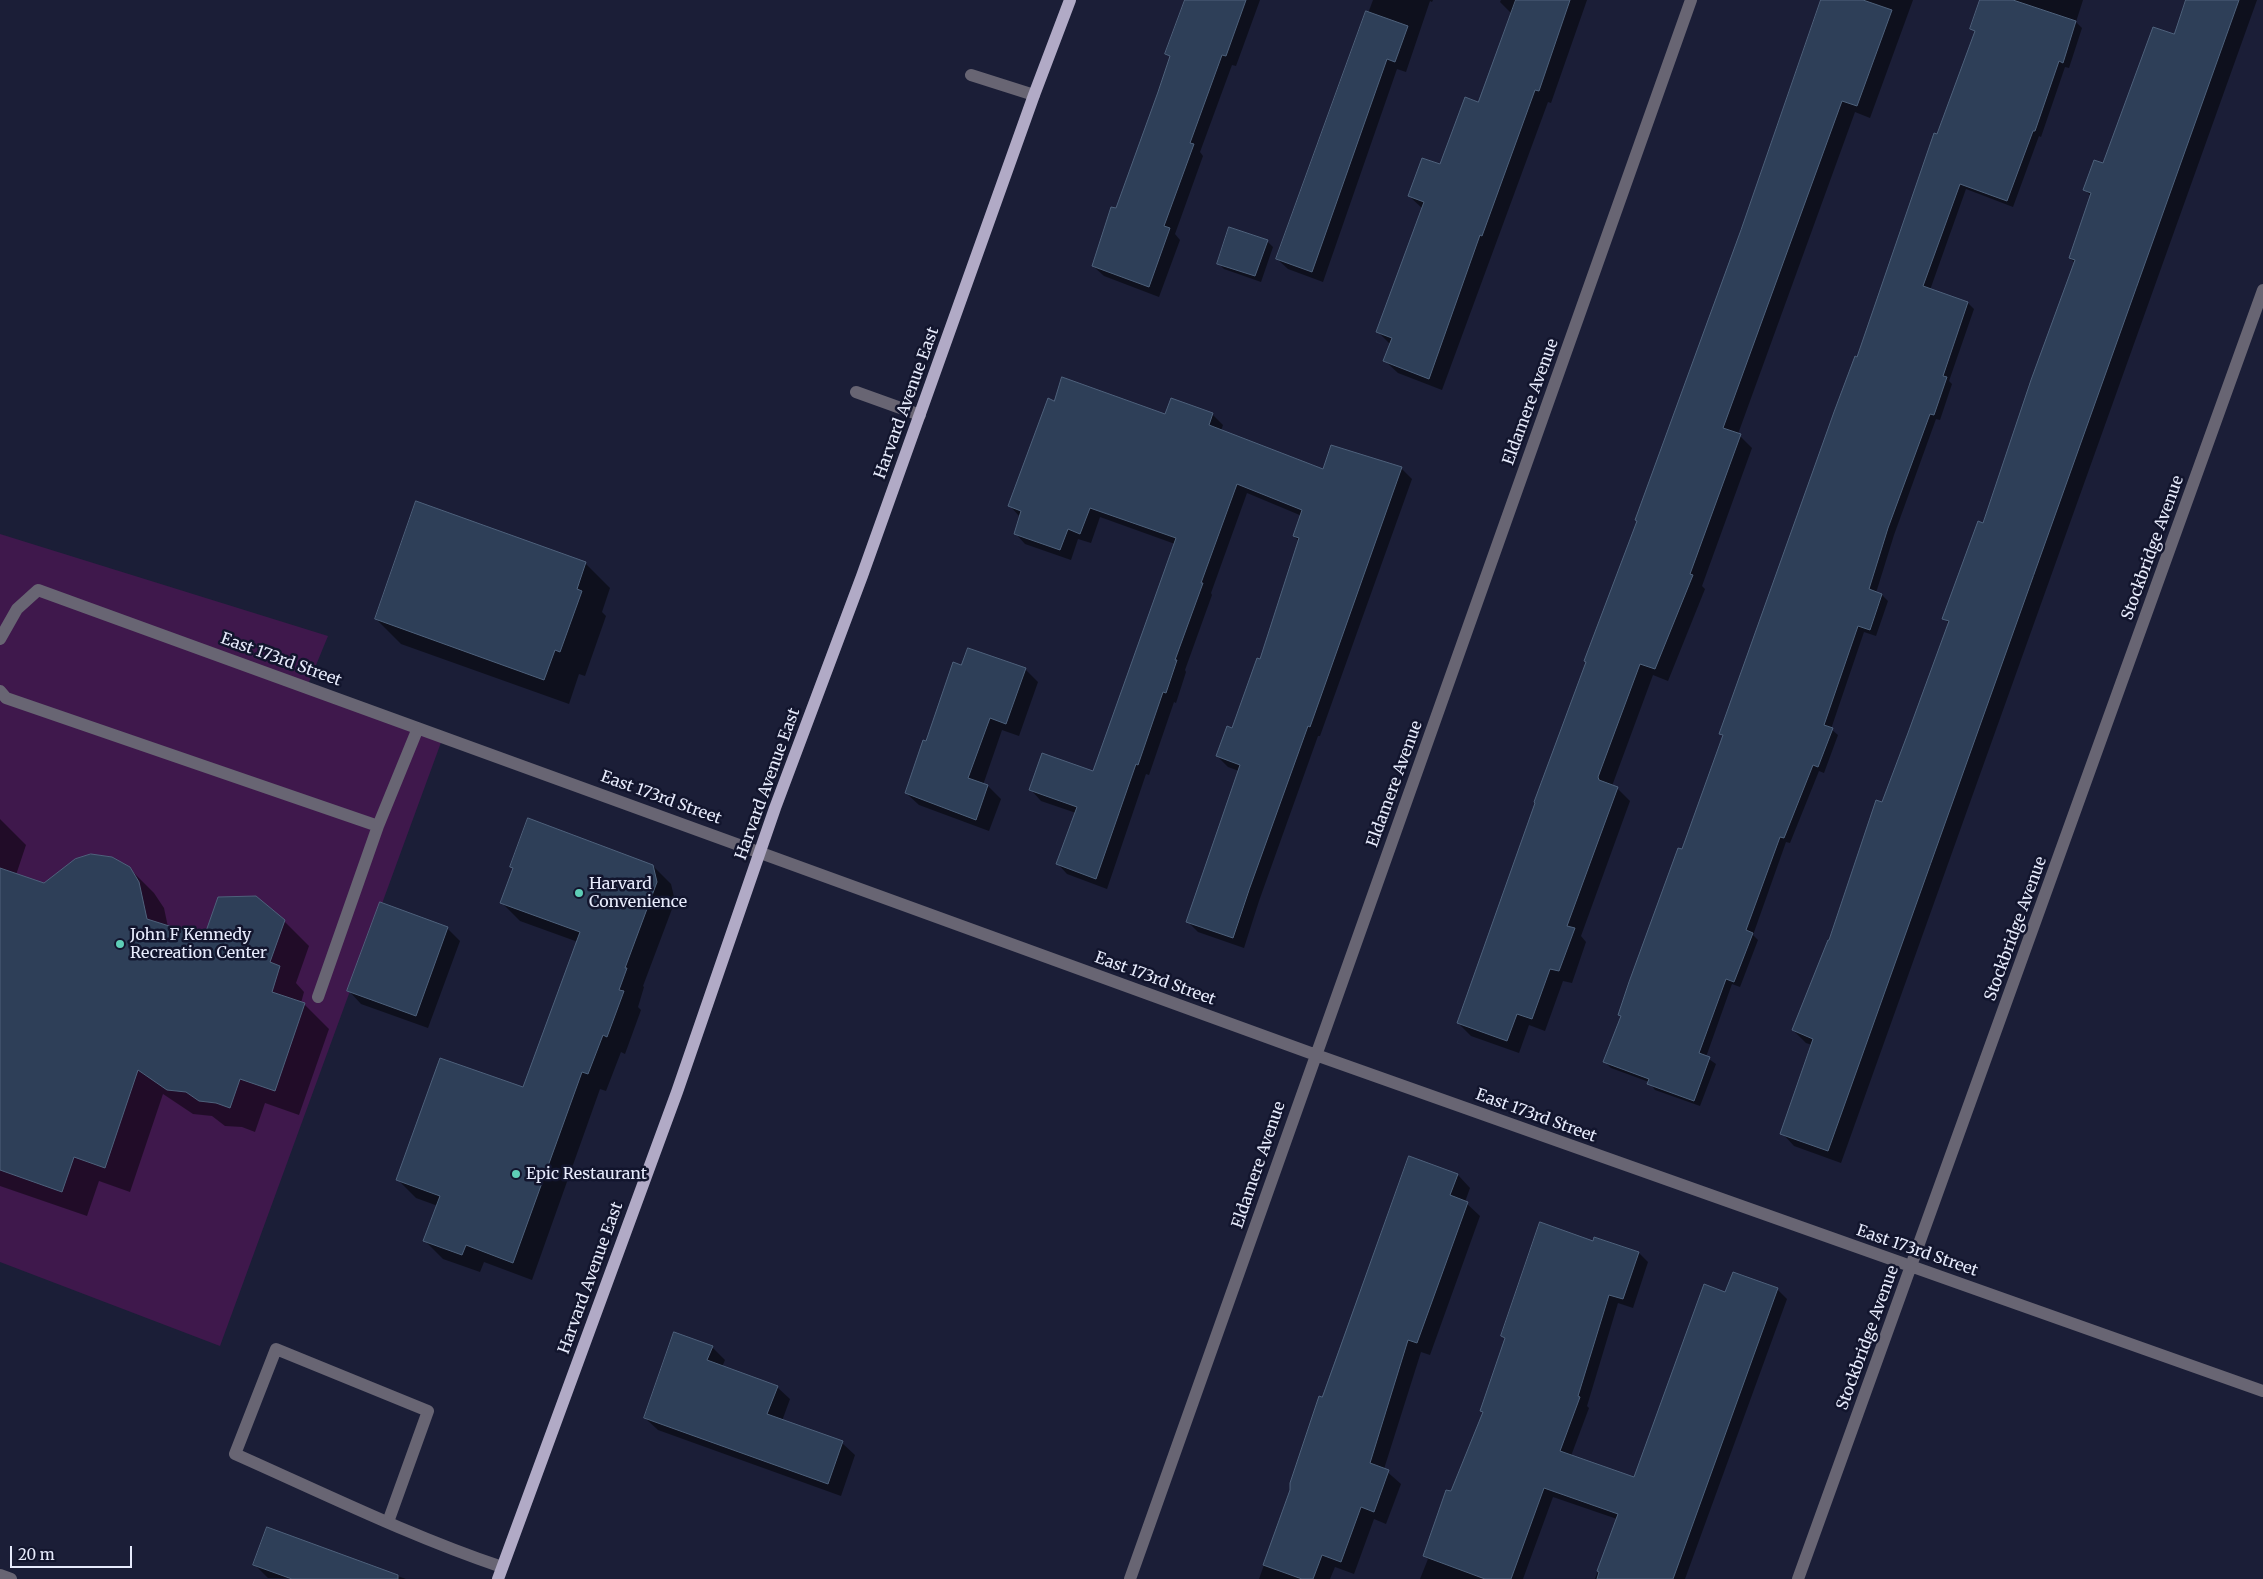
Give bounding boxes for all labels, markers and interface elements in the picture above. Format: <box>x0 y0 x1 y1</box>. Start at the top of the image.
street label: Harvard Avenue East <box>871 325 943 481</box>
street label: Eldamere Avenue <box>1499 336 1563 468</box>
street label: Stockbridge Avenue <box>2118 473 2188 623</box>
street label: East 173rd Street <box>218 629 344 691</box>
street label: Harvard Avenue East <box>732 706 804 862</box>
street label: Eldamere Avenue <box>1363 718 1427 850</box>
street label: East 173rd Street <box>598 767 724 829</box>
street label: Stockbridge Avenue <box>1981 854 2051 1004</box>
place label: Harvard Convenience <box>589 874 687 912</box>
marker: Harvard Convenience <box>573 887 585 899</box>
place label: John F Kennedy Recreation Center <box>130 925 267 963</box>
marker: John F Kennedy Recreation Center <box>114 938 126 950</box>
street label: East 173rd Street <box>1092 948 1218 1010</box>
street label: East 173rd Street <box>1473 1085 1599 1147</box>
street label: Eldamere Avenue <box>1228 1099 1290 1231</box>
place label: Epic Restaurant <box>526 1164 647 1184</box>
marker: Epic Restaurant <box>510 1168 522 1180</box>
street label: Harvard Avenue East <box>555 1200 627 1356</box>
street label: East 173rd Street <box>1854 1221 1980 1281</box>
street label: Stockbridge Avenue <box>1833 1263 1903 1413</box>
scale bar <box>12 1536 135 1568</box>
text: 20 m <box>18 1545 55 1564</box>

